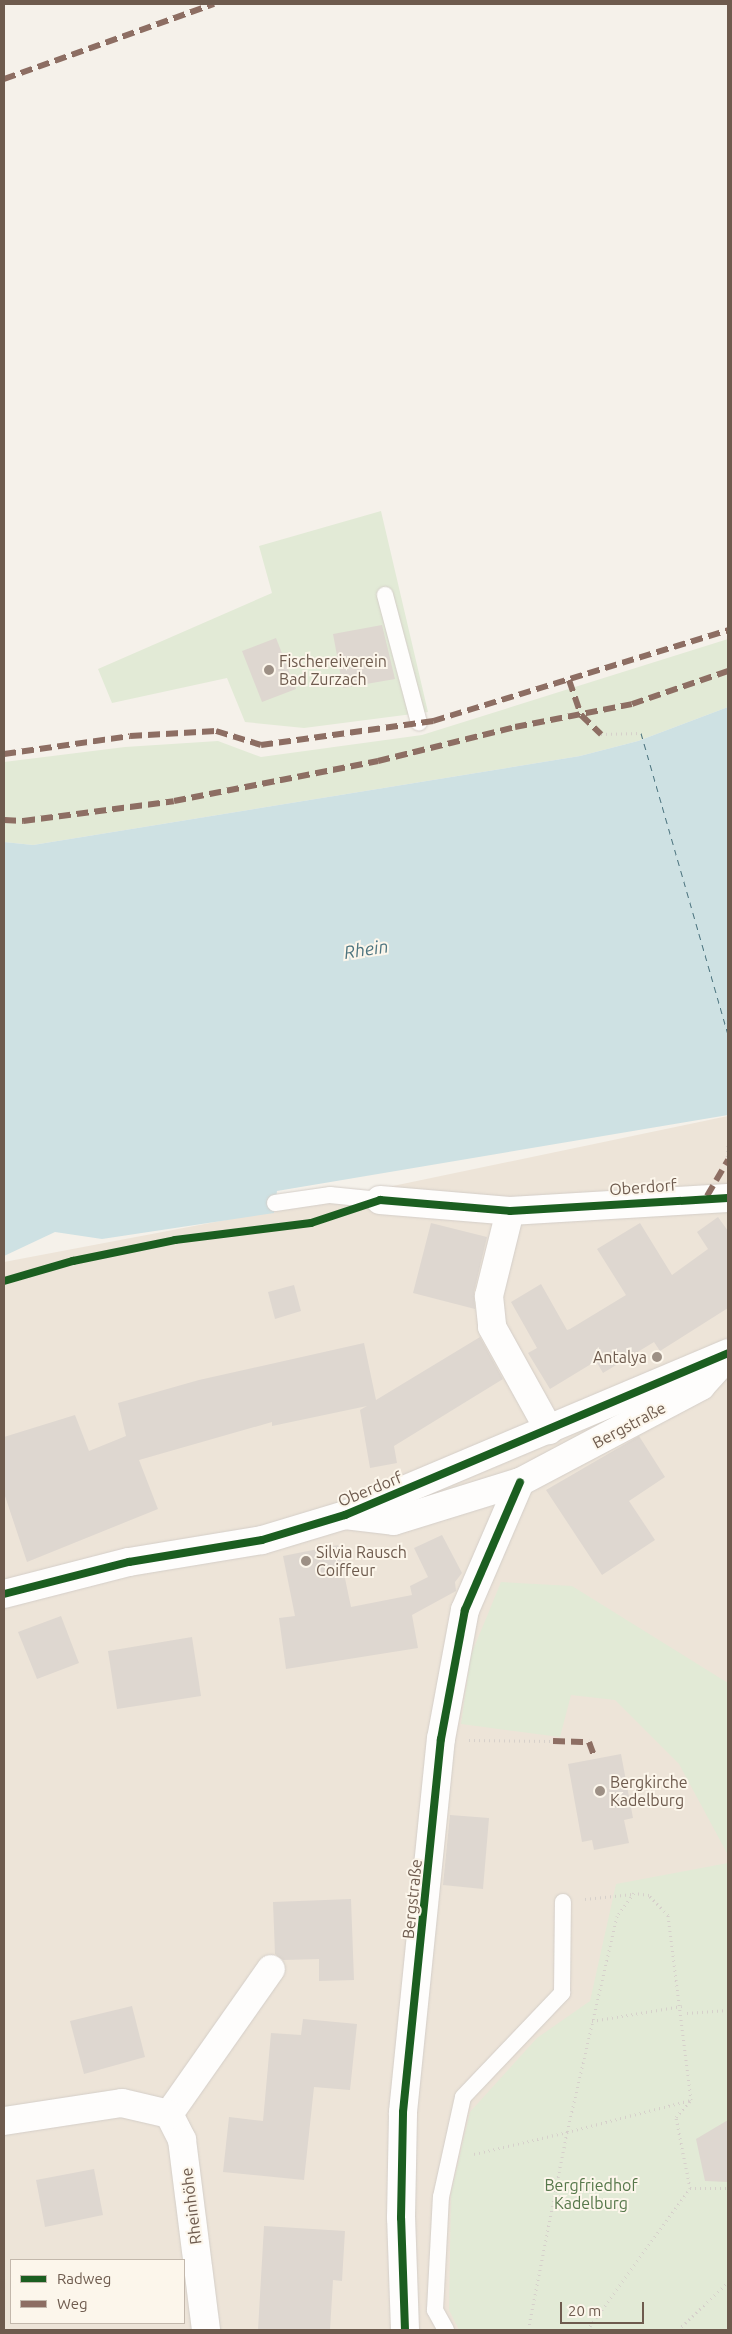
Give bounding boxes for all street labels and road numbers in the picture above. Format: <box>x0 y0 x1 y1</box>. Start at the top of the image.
street label: Oberdorf <box>609 1175 677 1199</box>
street label: Bergstraße <box>589 1398 669 1452</box>
street label: Oberdorf <box>335 1467 405 1511</box>
street label: Bergstraße <box>398 1858 426 1940</box>
street label: Rheinhöhe <box>177 2166 205 2246</box>

